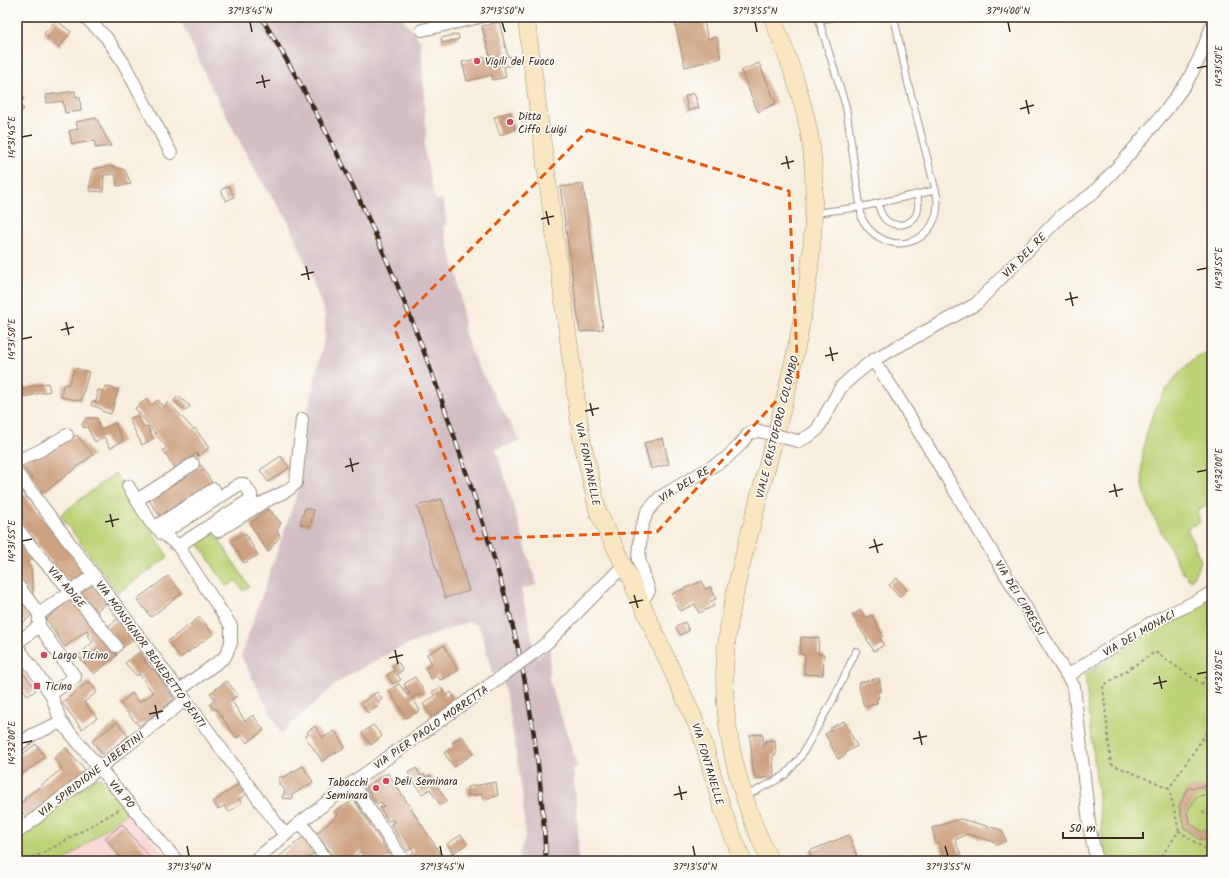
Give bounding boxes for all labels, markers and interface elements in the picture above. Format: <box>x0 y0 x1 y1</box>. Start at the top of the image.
text: 37°13'45"N <box>228 3 273 19</box>
text: 37°13'50"N <box>480 3 524 19</box>
text: 37°13'55"N <box>733 3 778 19</box>
text: 37°14'00"N <box>986 3 1030 19</box>
text: 14°31'50"E <box>1211 44 1227 87</box>
place label: Vigili del Fuoco <box>485 53 555 71</box>
marker: Vigili del Fuoco <box>472 56 482 66</box>
place label: Ditta Ciffo Luigi <box>518 108 567 139</box>
text: 14°31'45"E <box>4 115 20 158</box>
marker: Ditta Ciffo Luigi <box>505 117 515 127</box>
street label: VIA DEL RE <box>998 228 1051 283</box>
text: 14°31'55"E <box>1211 246 1227 289</box>
text: 14°31'50"E <box>4 317 20 360</box>
street label: VIALE CRISTOFORO COLOMBO <box>752 354 804 500</box>
street label: VIA FONTANELLE <box>569 421 605 508</box>
text: 14°32'00"E <box>1211 447 1227 492</box>
street label: VIA DEL RE <box>656 462 714 508</box>
text: 14°31'55"E <box>4 519 20 562</box>
street label: VIA DEI CIPRESSI <box>989 557 1049 640</box>
street label: VIA ADIGE <box>43 563 90 613</box>
street label: VIA MONSIGNOR BENEDETTO DENTI <box>91 577 210 732</box>
street label: VIA DEI MONACI <box>1100 606 1179 662</box>
place label: Largo Ticino <box>52 647 108 665</box>
text: 14°32'05"E <box>1211 649 1227 694</box>
marker: Largo Ticino <box>39 650 49 660</box>
place label: Ticino <box>45 678 72 696</box>
marker: Ticino <box>32 681 42 691</box>
street label: VIA PIER PAOLO MORRETTA <box>370 681 493 774</box>
text: 14°32'00"E <box>4 720 20 765</box>
street label: VIA FONTANELLE <box>686 721 728 808</box>
street label: VIA SPIRIDIONE LIBERTINI <box>35 728 149 822</box>
place label: Deli Seminara <box>394 773 458 791</box>
place label: Tabacchi Seminara <box>326 774 368 805</box>
street label: VIA PO <box>104 776 139 813</box>
marker: Deli Seminara <box>381 776 391 786</box>
marker: Tabacchi Seminara <box>371 783 381 793</box>
scale bar <box>1063 814 1143 840</box>
text: 50 m <box>1069 819 1096 838</box>
text: 37°13'40"N <box>167 859 212 875</box>
text: 37°13'45"N <box>420 859 465 875</box>
text: 37°13'50"N <box>673 859 717 875</box>
text: 37°13'55"N <box>926 859 971 875</box>

